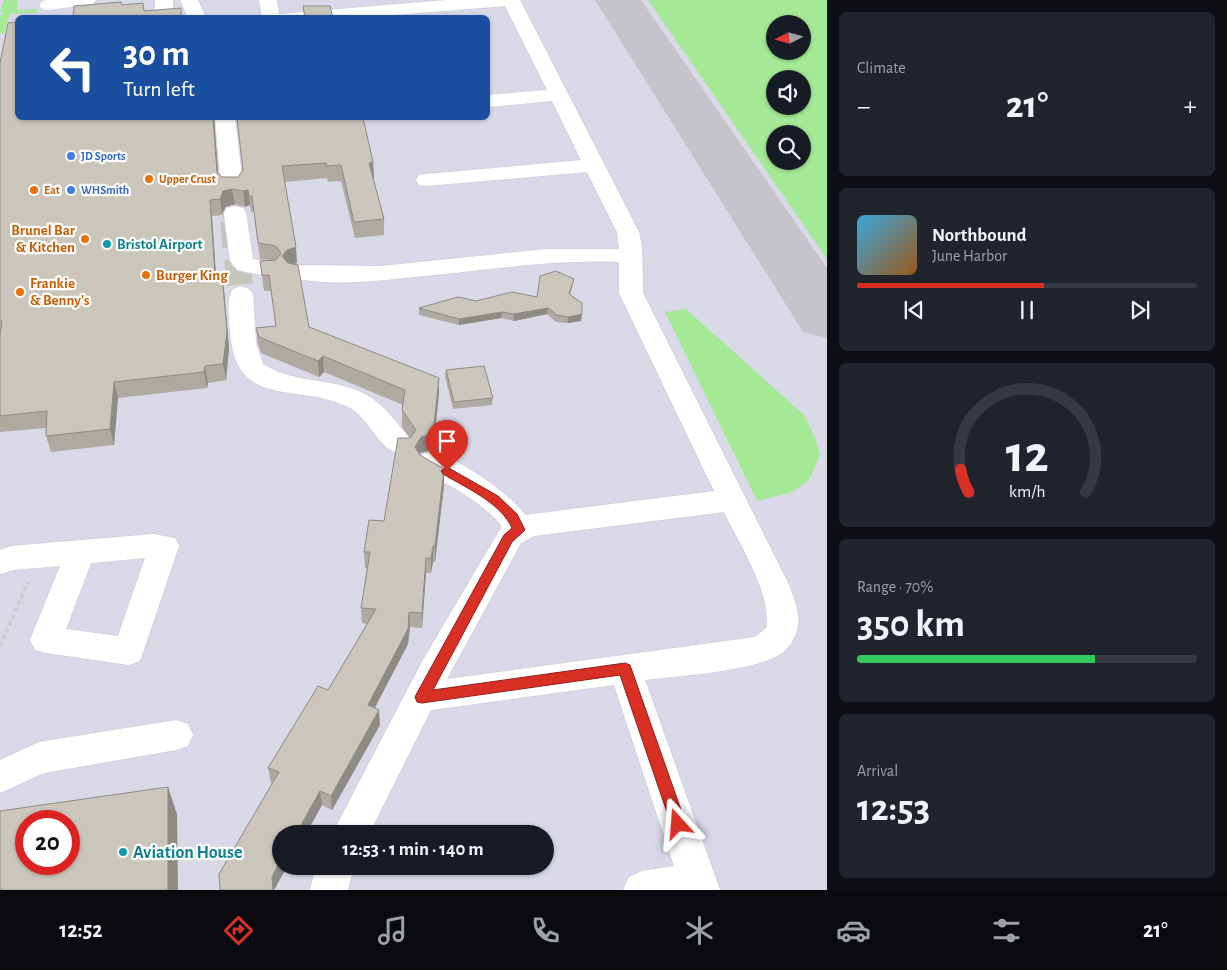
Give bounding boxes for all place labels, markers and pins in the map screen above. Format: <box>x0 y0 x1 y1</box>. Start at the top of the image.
marker: JD Sports <box>65 150 77 162</box>
place label: JD Sports <box>81 150 126 162</box>
marker: Upper Crust <box>143 173 155 185</box>
place label: Upper Crust <box>159 173 216 185</box>
marker: Eat <box>28 184 40 196</box>
place label: Eat <box>44 184 60 196</box>
marker: WHSmith <box>65 184 77 196</box>
place label: WHSmith <box>81 184 129 196</box>
place label: Brunel Bar & Kitchen <box>11 223 76 255</box>
marker: Brunel Bar & Kitchen <box>79 233 91 245</box>
place label: Bristol Airport <box>117 237 203 252</box>
marker: Bristol Airport <box>101 238 113 250</box>
place label: Burger King <box>156 268 228 283</box>
marker: Burger King <box>140 269 152 281</box>
place label: Frankie & Benny's <box>30 276 90 308</box>
marker: Frankie & Benny's <box>14 286 26 298</box>
pin <box>426 420 468 471</box>
place label: Aviation House <box>133 844 242 862</box>
marker: Aviation House <box>117 846 129 858</box>

